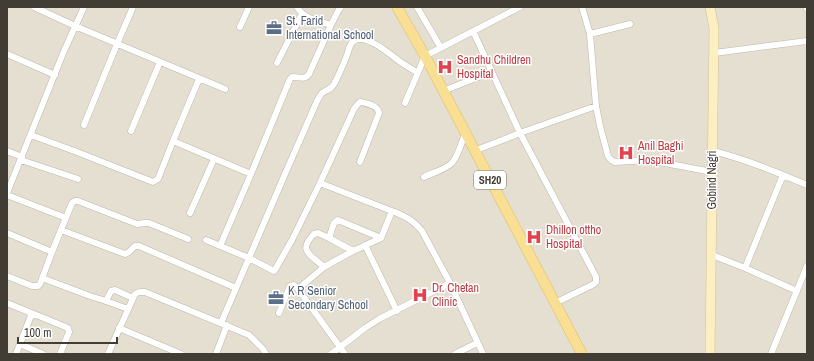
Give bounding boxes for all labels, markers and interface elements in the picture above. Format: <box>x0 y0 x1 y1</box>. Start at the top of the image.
place label: St. Farid International School <box>286 13 374 43</box>
office icon: St. Farid International School <box>265 19 283 37</box>
place label: Sandhu Children Hospital <box>457 52 531 82</box>
hospital icon: Sandhu Children Hospital <box>436 58 454 76</box>
place label: Anil Baghi Hospital <box>637 138 683 168</box>
hospital icon: Anil Baghi Hospital <box>617 144 635 162</box>
street label: Gobind Nagri <box>704 150 720 210</box>
road number: SH20 <box>474 171 506 189</box>
place label: Dhillon ottho Hospital <box>546 222 601 252</box>
hospital icon: Dhillon ottho Hospital <box>525 228 543 246</box>
place label: Dr. Chetan Clinic <box>432 280 479 310</box>
place label: K R Senior Secondary School <box>288 283 368 313</box>
hospital icon: Dr. Chetan Clinic <box>411 286 429 304</box>
office icon: K R Senior Secondary School <box>267 289 285 307</box>
scale bar <box>18 319 117 345</box>
text: 100 m <box>24 325 51 341</box>

